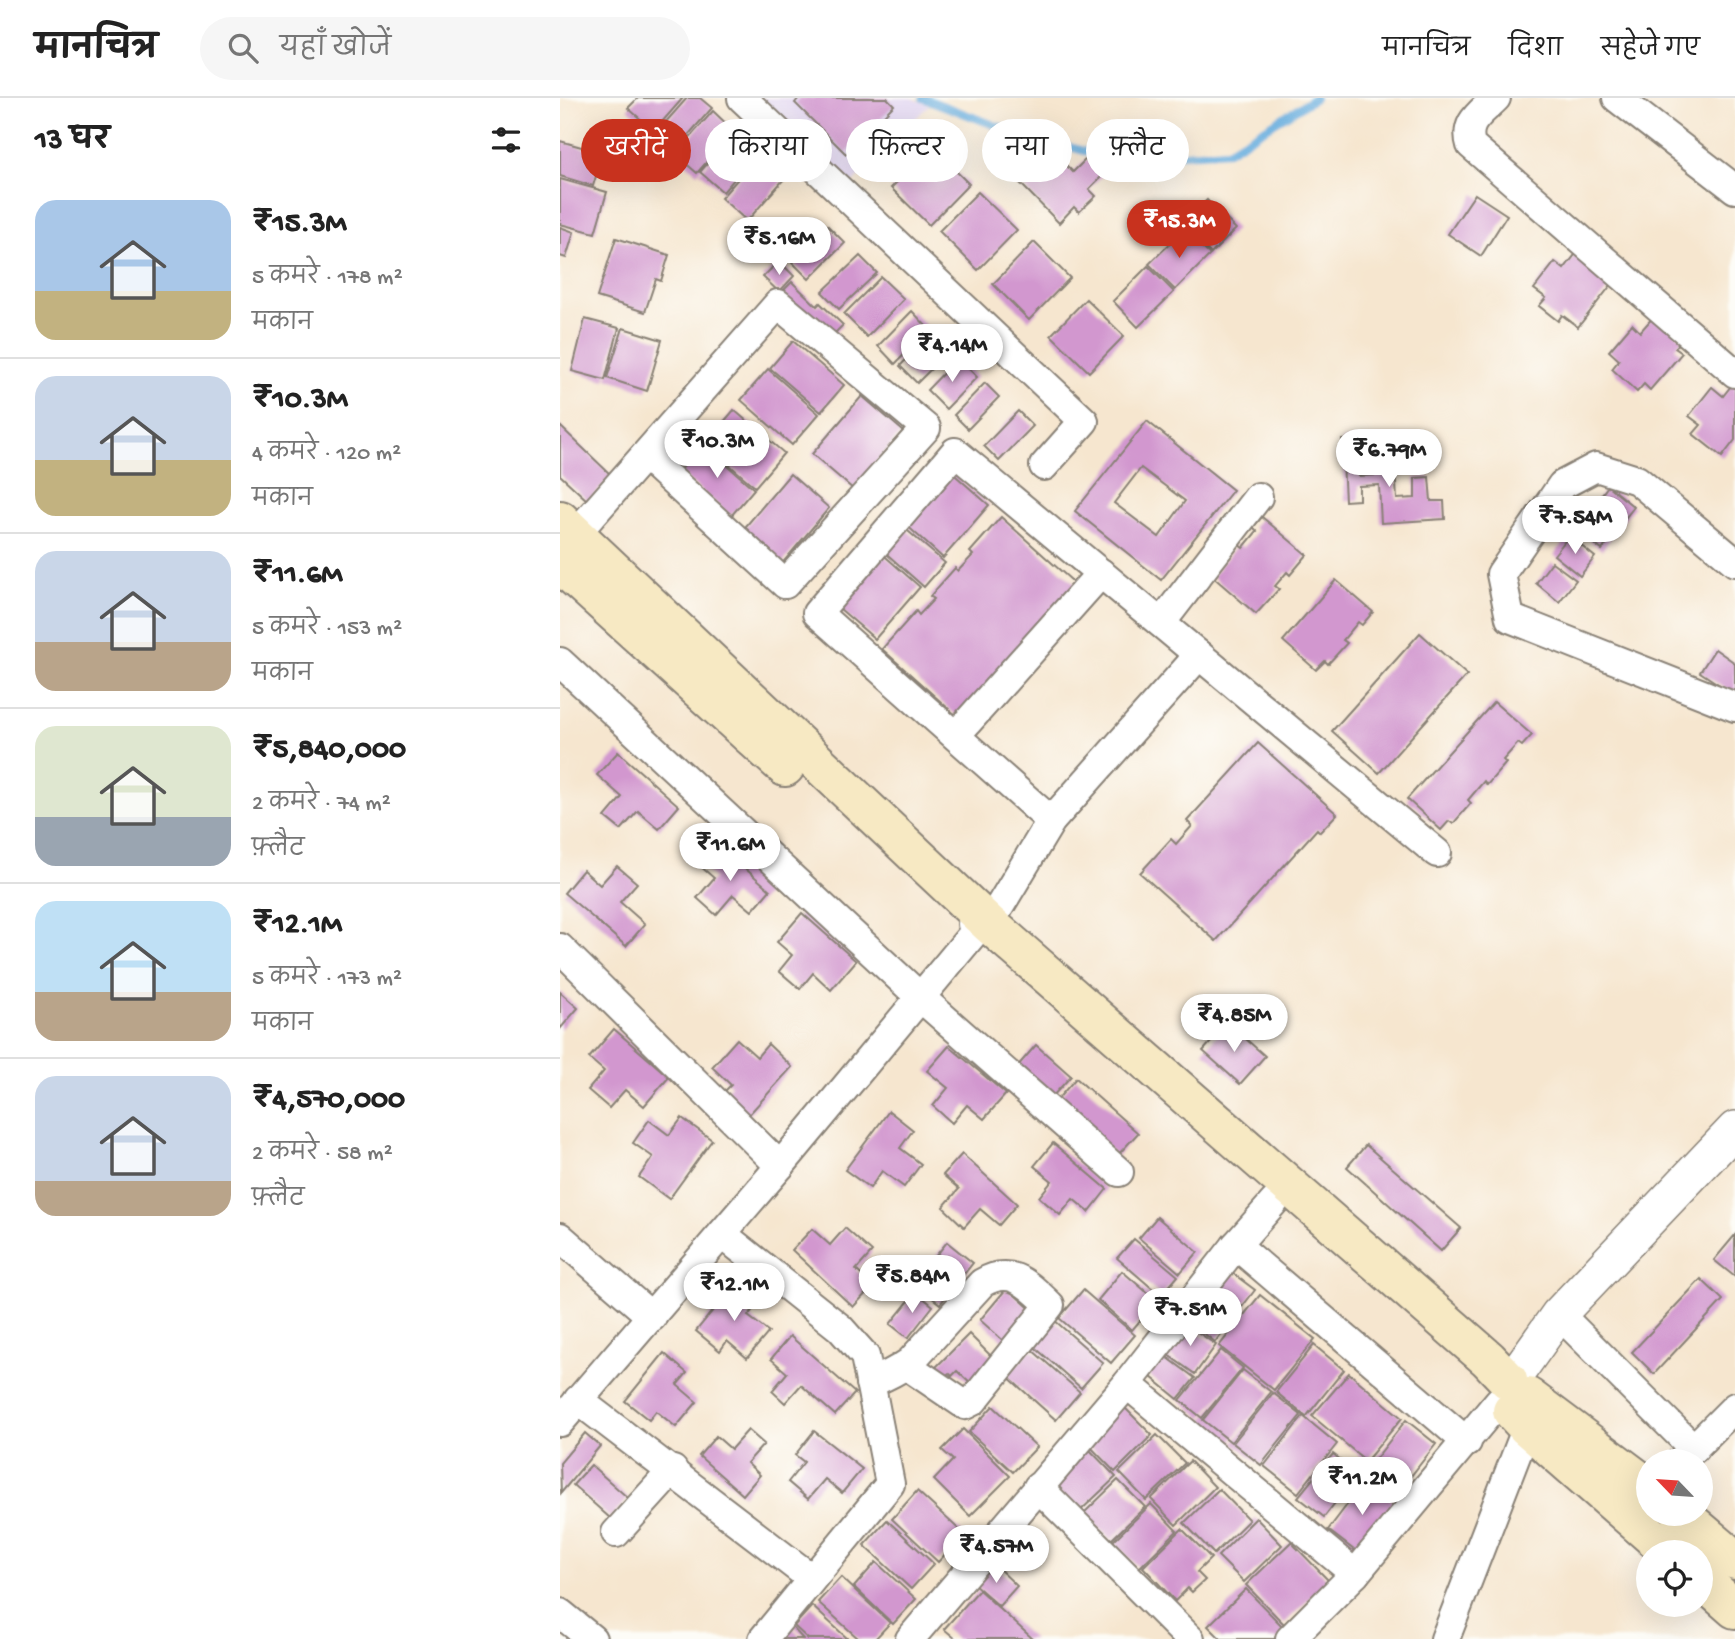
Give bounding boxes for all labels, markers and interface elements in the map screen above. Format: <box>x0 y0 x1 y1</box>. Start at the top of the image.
search box <box>200 17 690 80</box>
icon: search <box>224 29 262 67</box>
text: मानचित्र <box>35 32 158 70</box>
text: यहाँ खोजें <box>280 35 391 66</box>
text: मानचित्र <box>1382 36 1470 65</box>
text: दिशा <box>1508 36 1563 65</box>
text: सहेजे गए <box>1601 36 1700 65</box>
chip: खरीदें <box>581 119 691 182</box>
chip: किराया <box>705 119 832 182</box>
chip: फ़िल्टर <box>846 119 968 182</box>
chip: नया <box>982 119 1072 182</box>
chip: फ़्लैट <box>1086 119 1189 182</box>
icon: filters <box>487 121 525 159</box>
text: 13 घर <box>35 125 110 160</box>
pin: ₹15.3M <box>1122 200 1236 260</box>
text: ₹15.3M <box>252 208 346 243</box>
text: ₹15.3M <box>1143 209 1215 236</box>
pin: ₹5.16M <box>722 218 836 277</box>
text: ₹5.16M <box>743 226 815 253</box>
icon: home <box>91 228 175 312</box>
text: 5 कमरे · 178 m² <box>252 265 403 292</box>
text: मकान <box>252 311 313 338</box>
pin: ₹4.14M <box>895 324 1009 384</box>
text: ₹4.14M <box>917 333 987 360</box>
text: ₹10.3M <box>252 384 348 419</box>
icon: home <box>91 404 175 488</box>
pin: ₹10.3M <box>660 420 774 480</box>
text: ₹10.3M <box>680 429 754 456</box>
pin: ₹6.79M <box>1332 430 1446 489</box>
text: ₹6.79M <box>1352 438 1426 465</box>
text: 4 कमरे · 120 m² <box>252 441 401 468</box>
text: मकान <box>252 487 313 514</box>
pin: ₹7.54M <box>1518 496 1632 556</box>
text: ₹7.54M <box>1538 505 1612 532</box>
text: ₹11.6M <box>252 559 342 594</box>
icon: home <box>91 579 175 663</box>
text: 5 कमरे · 153 m² <box>252 616 402 643</box>
text: मकान <box>252 662 313 689</box>
text: ₹5,840,000 <box>252 734 406 769</box>
icon: home <box>91 754 175 838</box>
text: 2 कमरे · 74 m² <box>252 791 391 818</box>
pin: ₹11.6M <box>673 824 787 883</box>
text: ₹11.6M <box>695 832 765 859</box>
text: फ़्लैट <box>252 837 304 864</box>
text: ₹12.1M <box>252 909 342 944</box>
icon: home <box>91 929 175 1013</box>
text: 5 कमरे · 173 m² <box>252 966 402 993</box>
pin: ₹4.85M <box>1177 995 1291 1054</box>
text: ₹4.85M <box>1197 1003 1271 1030</box>
text: मकान <box>252 1012 313 1039</box>
text: ₹4,570,000 <box>252 1084 405 1119</box>
icon: home <box>91 1104 175 1188</box>
text: 2 कमरे · 58 m² <box>252 1141 393 1168</box>
text: फ़्लैट <box>252 1187 304 1214</box>
pin: ₹5.84M <box>855 1256 969 1315</box>
pin: ₹12.1M <box>677 1264 791 1323</box>
text: ₹5.84M <box>875 1264 949 1291</box>
text: ₹12.1M <box>700 1272 768 1299</box>
pin: ₹7.51M <box>1133 1288 1247 1348</box>
text: ₹7.51M <box>1154 1297 1226 1324</box>
north arrow <box>1636 1449 1713 1526</box>
map controls <box>1636 1449 1713 1617</box>
pin: ₹11.2M <box>1305 1458 1419 1517</box>
text: ₹11.2M <box>1328 1466 1396 1493</box>
pin: ₹4.57M <box>939 1526 1053 1585</box>
text: ₹4.57M <box>959 1534 1033 1561</box>
button: locate <box>1636 1540 1713 1617</box>

